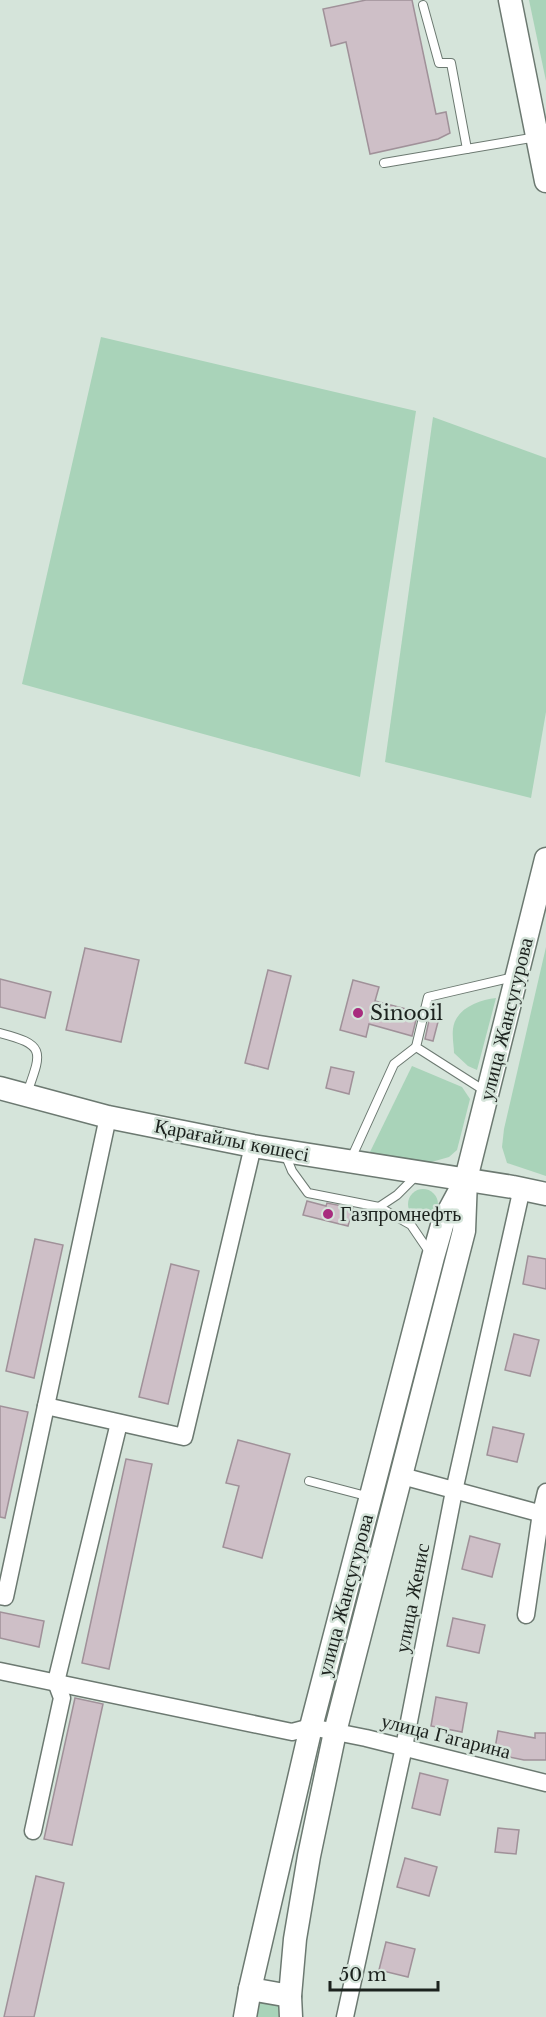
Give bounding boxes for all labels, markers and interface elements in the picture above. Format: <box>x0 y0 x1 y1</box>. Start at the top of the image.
street label: улица Жансугурова <box>474 935 538 1103</box>
place label: Sinooil <box>370 1001 443 1025</box>
marker: Sinooil <box>351 1006 365 1020</box>
street label: Қарағайлы көшесі <box>153 1113 312 1167</box>
place label: Газпромнефть <box>340 1202 461 1226</box>
marker: Газпромнефть <box>321 1207 335 1221</box>
street label: улица Жансугурова <box>312 1511 378 1679</box>
street label: улица Женис <box>390 1541 434 1655</box>
street label: улица Гагарина <box>379 1708 513 1764</box>
scale bar <box>330 1954 438 1992</box>
text: 50 m <box>339 1964 387 1986</box>

